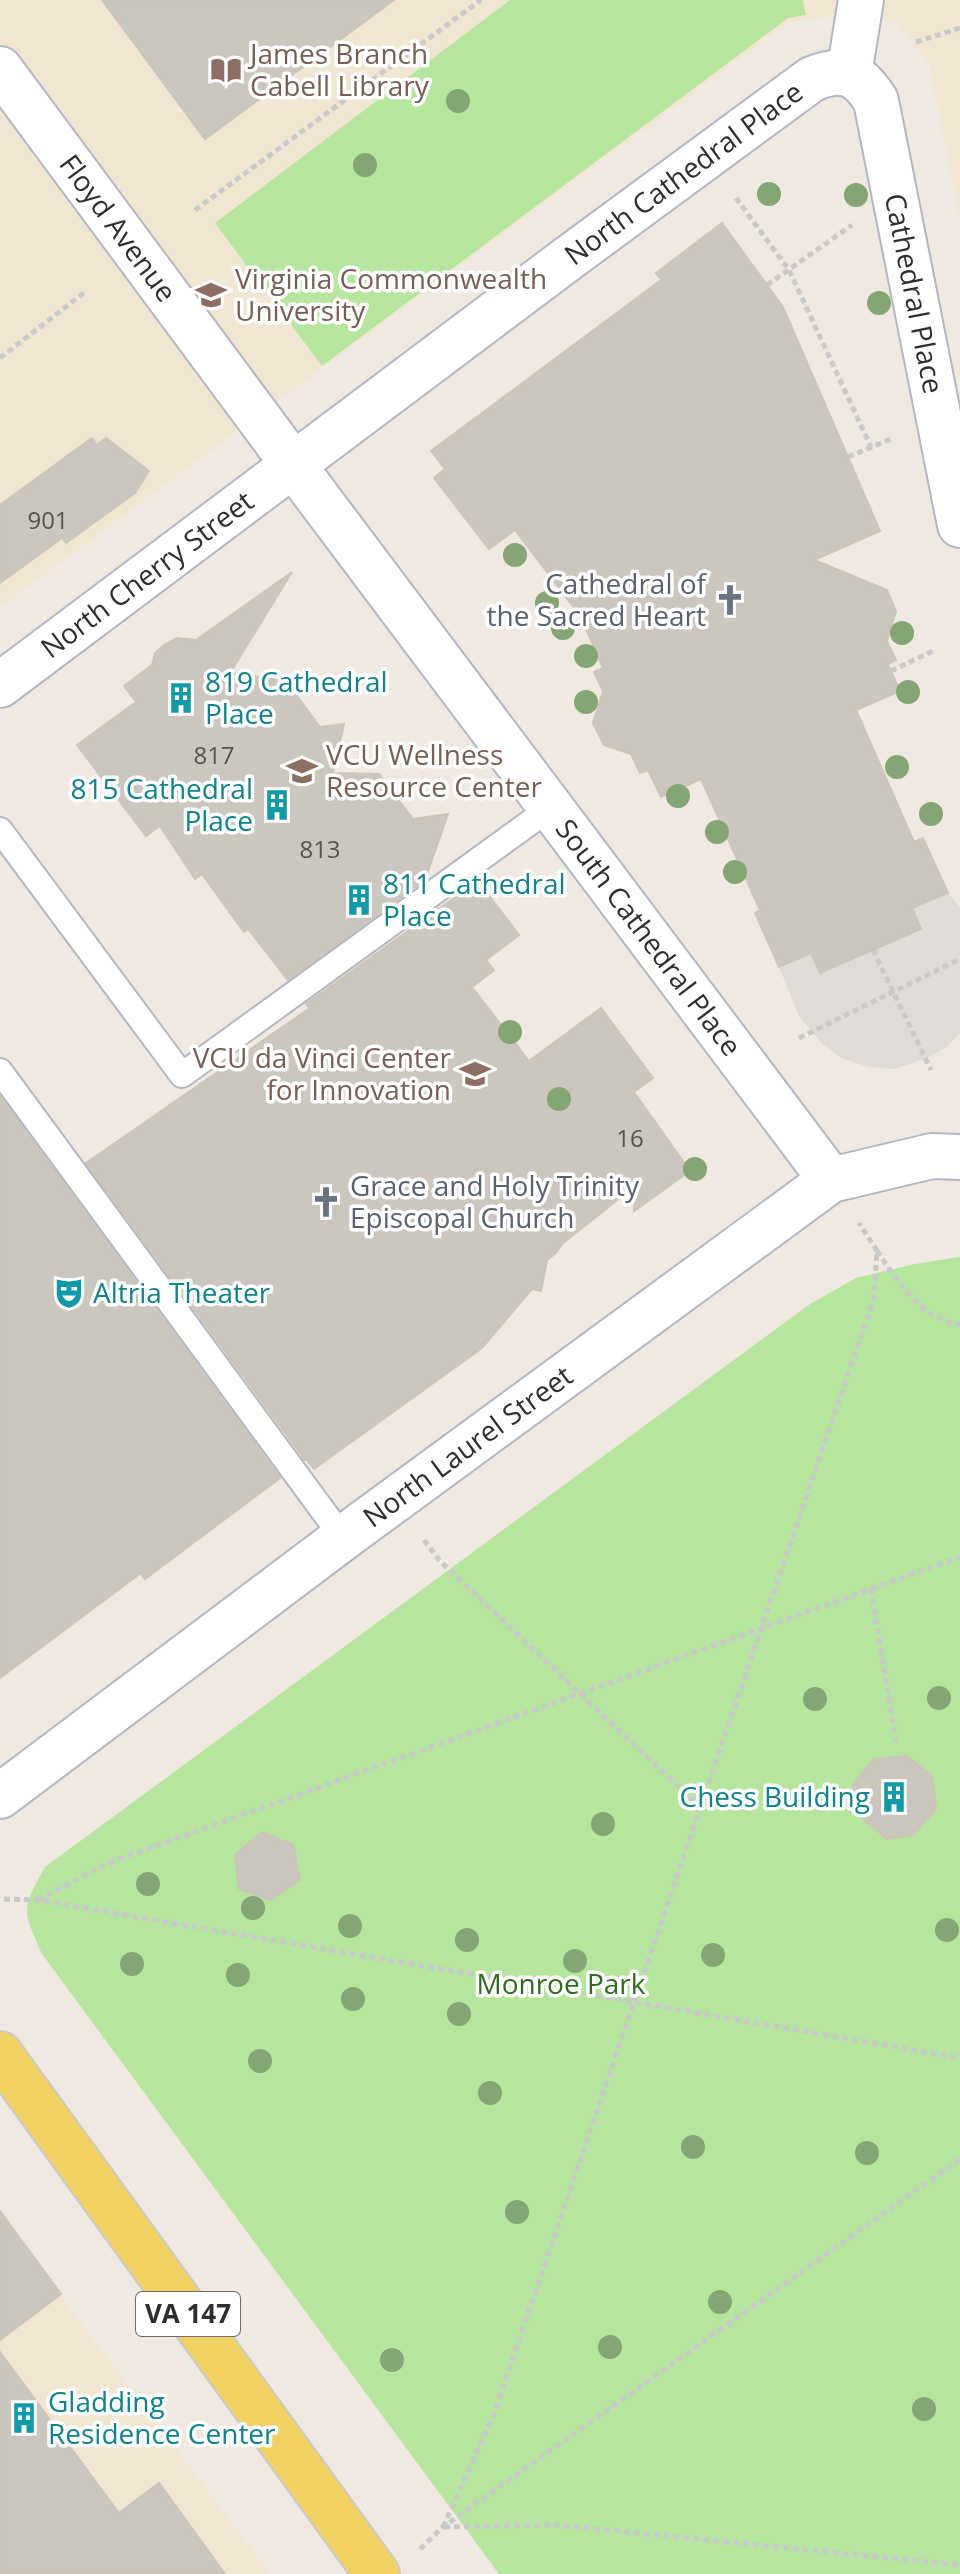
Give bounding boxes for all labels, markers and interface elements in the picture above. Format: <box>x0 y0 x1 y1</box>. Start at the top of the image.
place label: James Branch Cabell Library <box>247 34 430 104</box>
library icon: James Branch Cabell Library <box>209 53 243 87</box>
street label: North Cathedral Place <box>556 72 810 273</box>
street label: Floyd Avenue <box>52 146 186 309</box>
street label: Cathedral Place <box>877 190 953 397</box>
place label: Virginia Commonwealth University <box>235 259 547 329</box>
school or university icon: Virginia Commonwealth University <box>194 278 228 312</box>
street label: North Cherry Street <box>32 481 261 666</box>
house number: 901 <box>27 503 69 536</box>
place label: Cathedral of the Sacred Heart <box>487 564 708 634</box>
church icon: Cathedral of the Sacred Heart <box>713 583 747 617</box>
place label: 819 Cathedral Place <box>205 662 388 732</box>
building icon: 819 Cathedral Place <box>164 681 198 715</box>
place label: VCU Wellness Resource Center <box>326 735 542 805</box>
house number: 817 <box>193 738 235 771</box>
school or university icon: VCU Wellness Resource Center <box>285 754 319 788</box>
place label: 815 Cathedral Place <box>70 769 253 839</box>
building icon: 815 Cathedral Place <box>260 788 294 822</box>
street label: South Cathedral Place <box>548 811 751 1063</box>
house number: 813 <box>299 832 341 865</box>
place label: 811 Cathedral Place <box>383 864 566 934</box>
building icon: 811 Cathedral Place <box>342 883 376 917</box>
place label: VCU da Vinci Center for Innovation <box>193 1038 452 1108</box>
school or university icon: VCU da Vinci Center for Innovation <box>458 1057 492 1091</box>
house number: 16 <box>616 1121 644 1154</box>
place label: Grace and Holy Trinity Episcopal Church <box>350 1166 640 1236</box>
church icon: Grace and Holy Trinity Episcopal Church <box>309 1185 343 1219</box>
place label: Altria Theater <box>93 1273 271 1311</box>
theatre icon: Altria Theater <box>52 1276 86 1310</box>
street label: North Laurel Street <box>355 1356 580 1535</box>
place label: Chess Building <box>680 1777 870 1815</box>
building icon: Chess Building <box>877 1780 911 1814</box>
park label: Monroe Park <box>476 1964 646 2002</box>
road number: VA 147 <box>136 2292 240 2336</box>
place label: Gladding Residence Center <box>48 2382 276 2452</box>
building icon: Gladding Residence Center <box>7 2401 41 2435</box>

